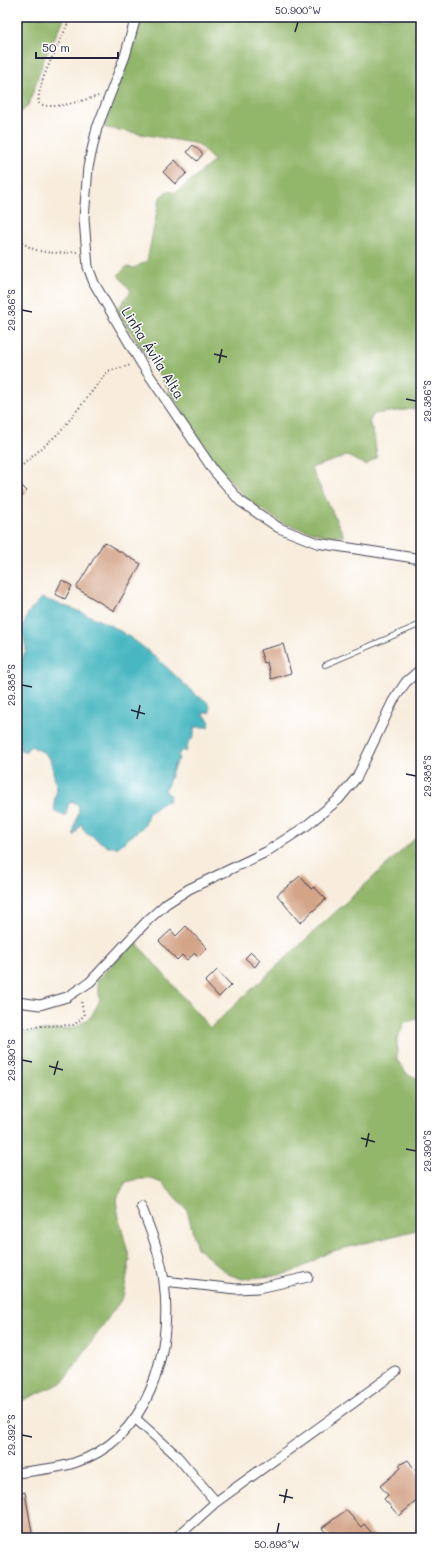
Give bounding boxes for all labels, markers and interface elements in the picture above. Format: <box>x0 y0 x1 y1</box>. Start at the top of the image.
text: 50.900°W <box>275 3 321 17</box>
scale bar <box>36 34 118 60</box>
text: 50 m <box>42 39 70 55</box>
text: 29.386°S <box>4 289 18 331</box>
street label: Linha Ávila Alta <box>117 303 189 402</box>
text: 29.386°S <box>420 380 434 422</box>
text: 29.388°S <box>4 664 18 706</box>
text: 29.388°S <box>420 755 434 797</box>
text: 29.390°S <box>4 1039 18 1081</box>
text: 29.390°S <box>420 1130 434 1172</box>
text: 29.392°S <box>4 1414 18 1456</box>
text: 50.898°W <box>254 1537 300 1551</box>

